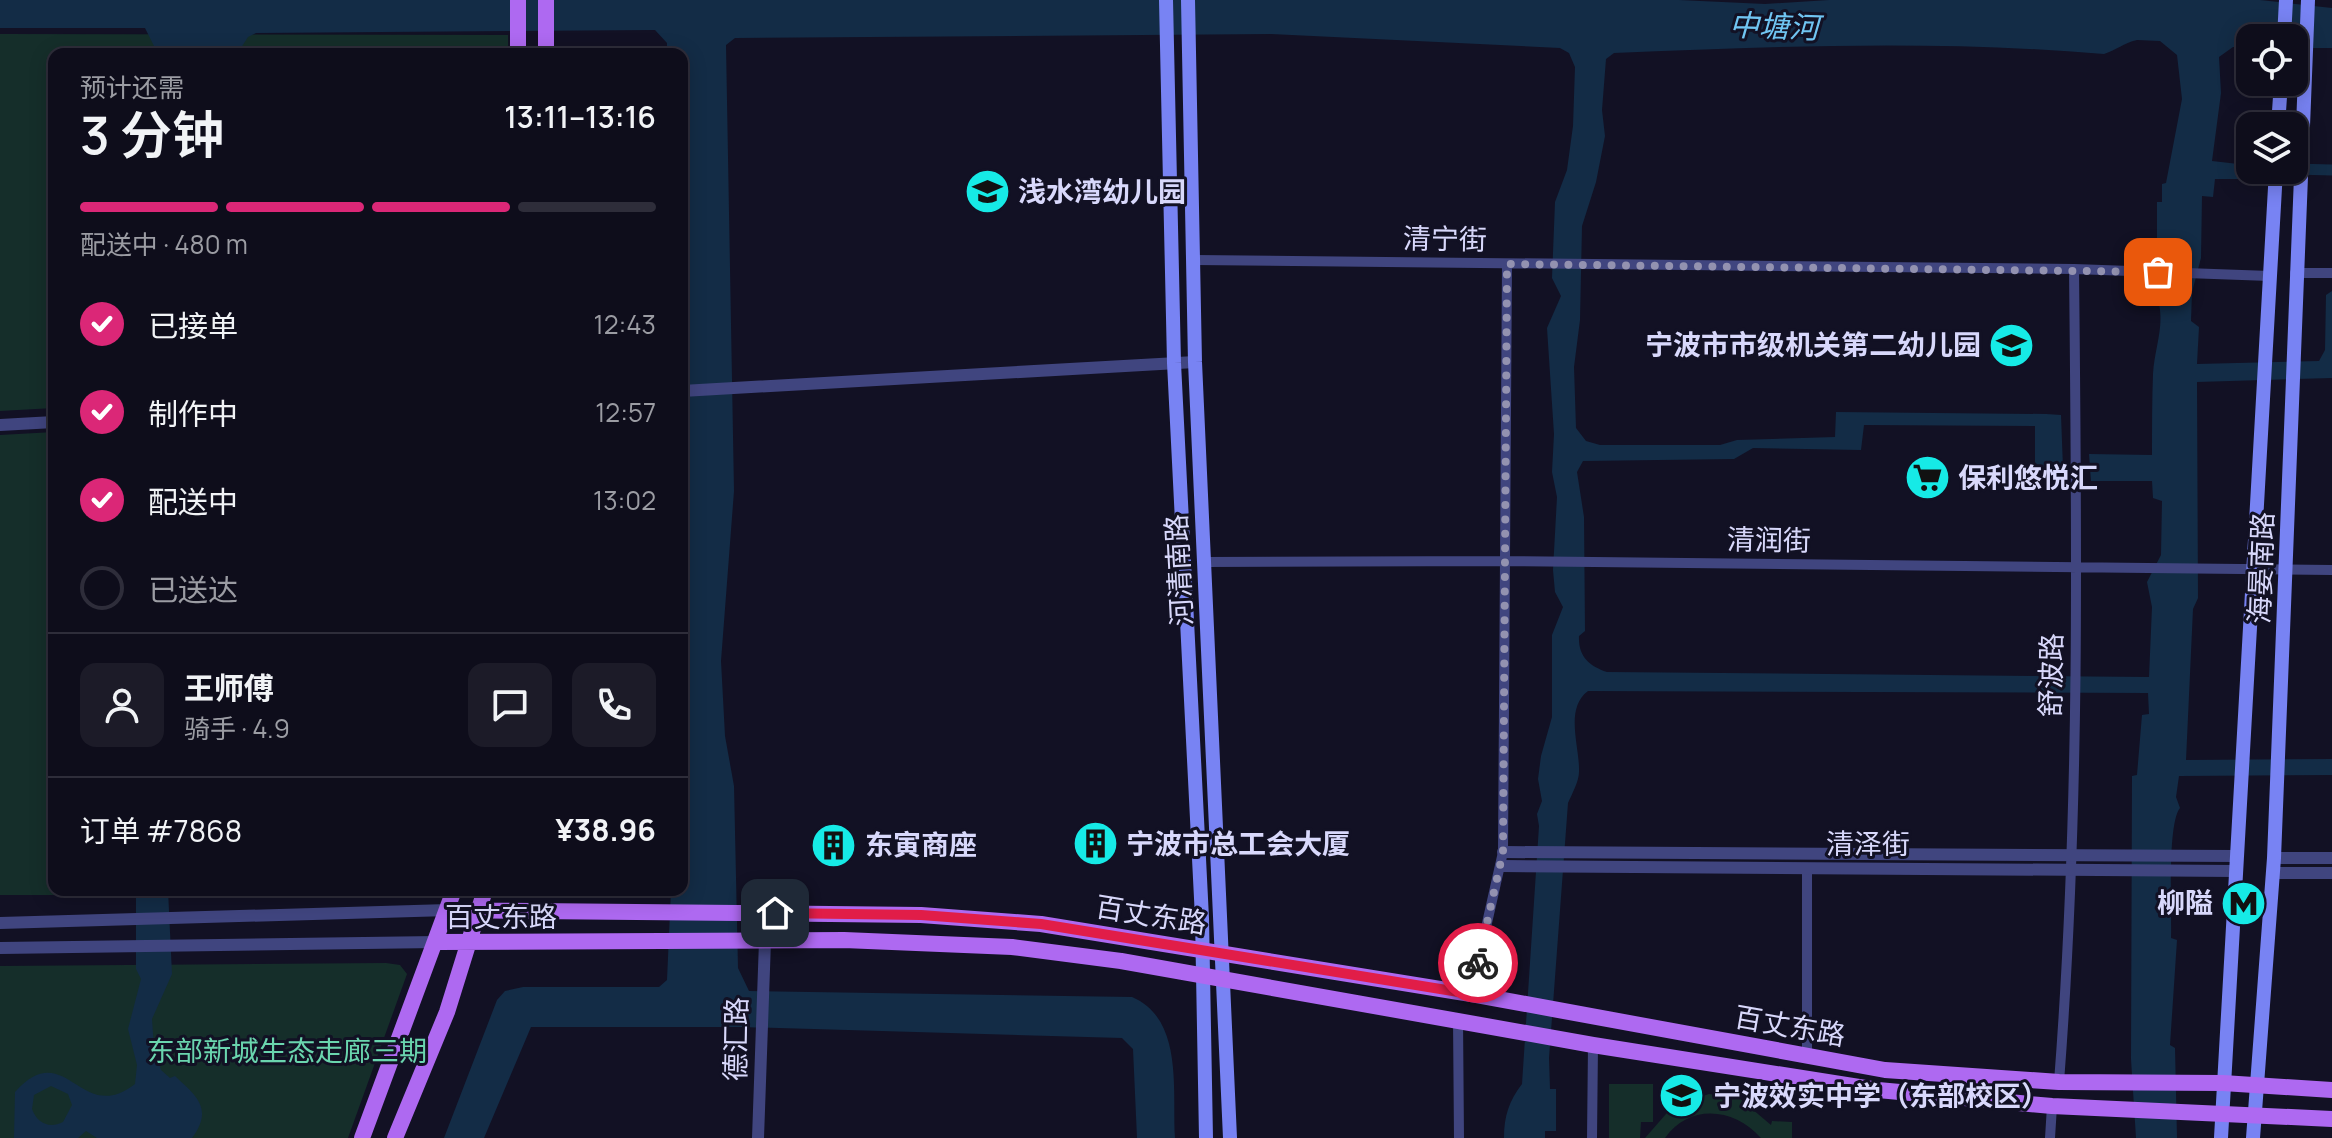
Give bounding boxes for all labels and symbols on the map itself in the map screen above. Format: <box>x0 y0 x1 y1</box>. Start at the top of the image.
water label: 中塘河 <box>1728 3 1825 48</box>
school or university icon: 浅水湾幼儿园 <box>963 168 1011 216</box>
place label: 浅水湾幼儿园 <box>1018 172 1186 210</box>
street label: 清宁街 <box>1403 218 1487 258</box>
pin <box>2124 238 2192 306</box>
school or university icon: 宁波市市级机关第二幼儿园 <box>1988 321 2036 369</box>
place label: 宁波市市级机关第二幼儿园 <box>1645 325 1981 363</box>
supermarket icon: 保利悠悦汇 <box>1903 454 1951 502</box>
place label: 保利悠悦汇 <box>1958 458 2098 496</box>
street label: 海晏南路 <box>2239 511 2281 625</box>
street label: 河清南路 <box>1156 513 1200 627</box>
street label: 清润街 <box>1727 519 1811 559</box>
street label: 舒波路 <box>2030 633 2070 717</box>
building icon: 宁波市总工会大厦 <box>1071 820 1119 868</box>
building icon: 东寅商座 <box>810 821 858 869</box>
place label: 宁波市总工会大厦 <box>1126 824 1350 862</box>
street label: 清泽街 <box>1826 824 1910 862</box>
place label: 东寅商座 <box>865 825 977 863</box>
pin <box>741 879 809 947</box>
metro station icon: 柳隘 <box>2220 879 2268 927</box>
place label: 柳隘 <box>2157 883 2213 921</box>
street label: 百丈东路 <box>1093 886 1209 942</box>
street label: 百丈东路 <box>445 897 557 935</box>
courier <box>1438 923 1518 1003</box>
street label: 德汇路 <box>715 997 755 1081</box>
street label: 百丈东路 <box>1732 997 1849 1053</box>
park label: 东部新城生态走廊三期 <box>147 1031 427 1069</box>
school or university icon: 宁波效实中学（东部校区） <box>1658 1072 1706 1120</box>
place label: 宁波效实中学（东部校区） <box>1713 1076 2049 1114</box>

